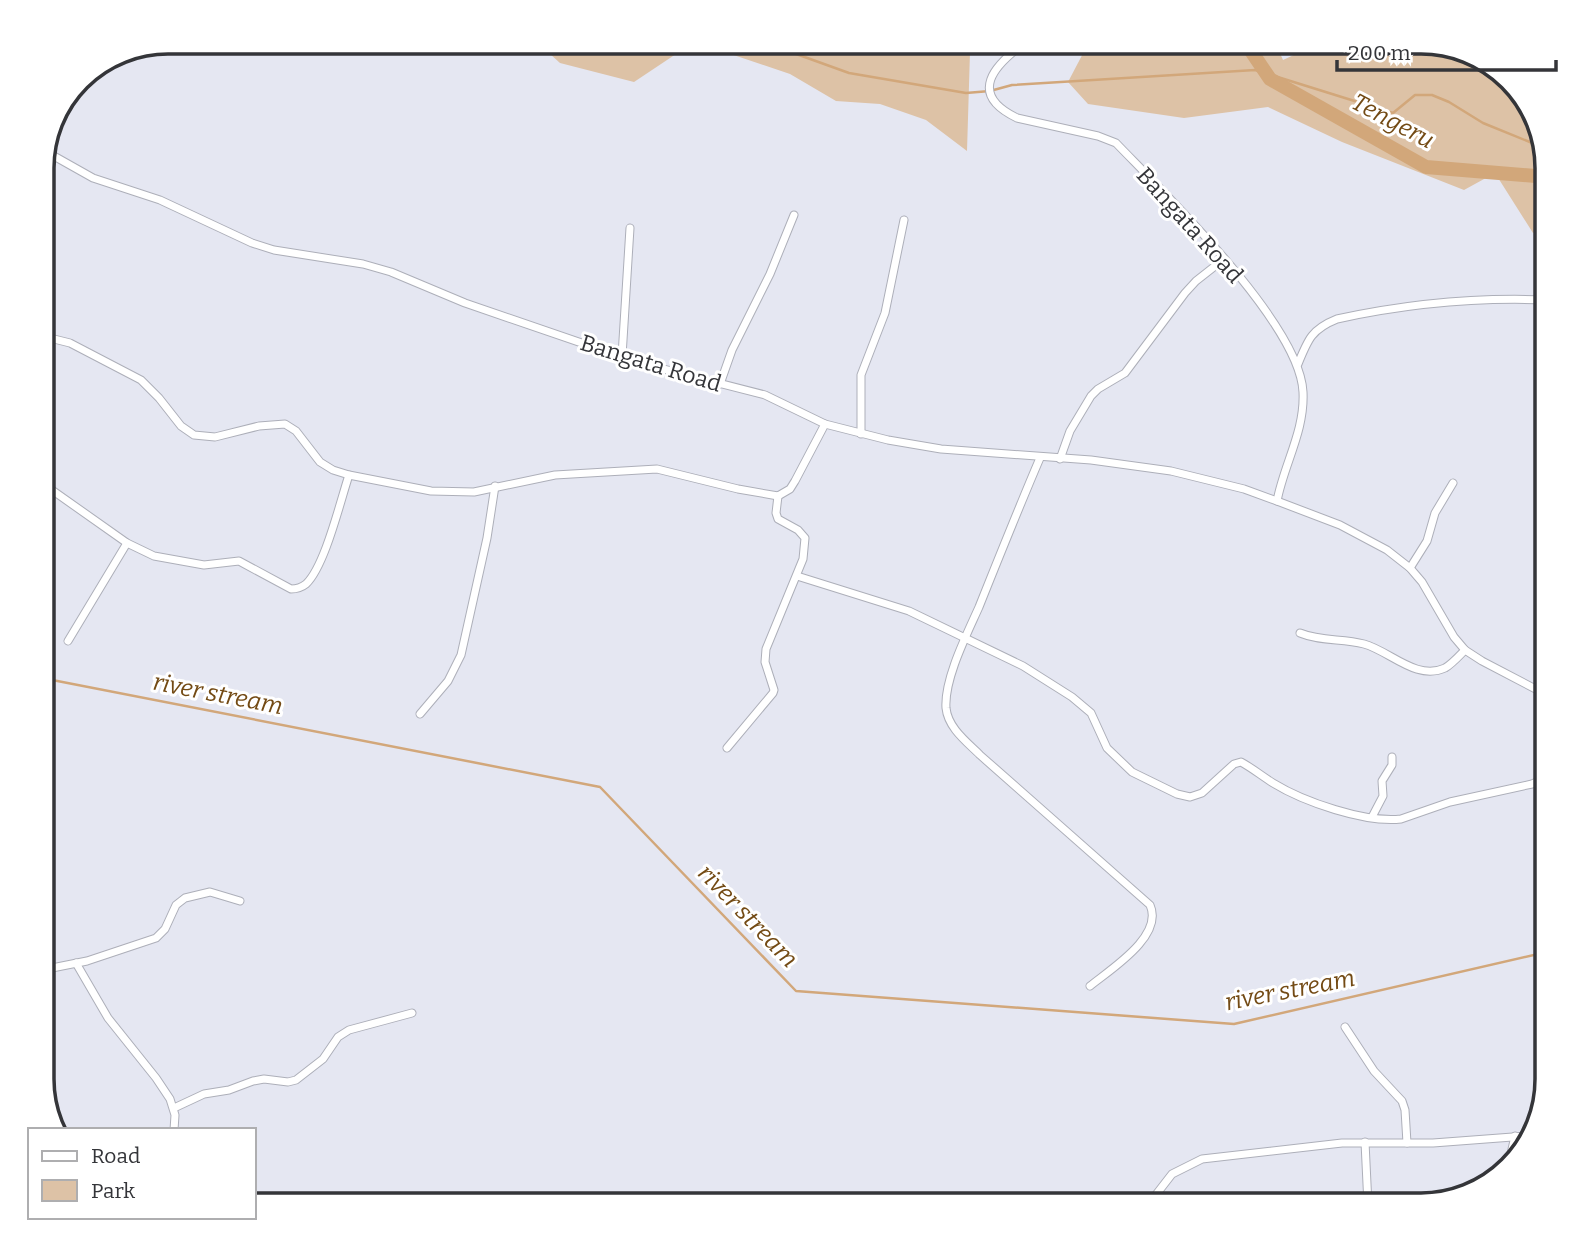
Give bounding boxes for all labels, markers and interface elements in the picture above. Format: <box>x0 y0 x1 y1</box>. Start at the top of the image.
scale bar <box>1337 28 1556 72</box>
text: 200 m <box>1348 40 1411 66</box>
water label: Tengeru <box>1347 88 1439 154</box>
street label: Bangata Road <box>1131 161 1249 289</box>
street label: Bangata Road <box>577 328 725 398</box>
water label: river stream <box>151 668 285 720</box>
water label: river stream <box>692 859 804 973</box>
water label: river stream <box>1223 964 1357 1016</box>
legend <box>28 1128 256 1219</box>
text: Road <box>91 1143 140 1169</box>
text: Park <box>91 1178 135 1204</box>

